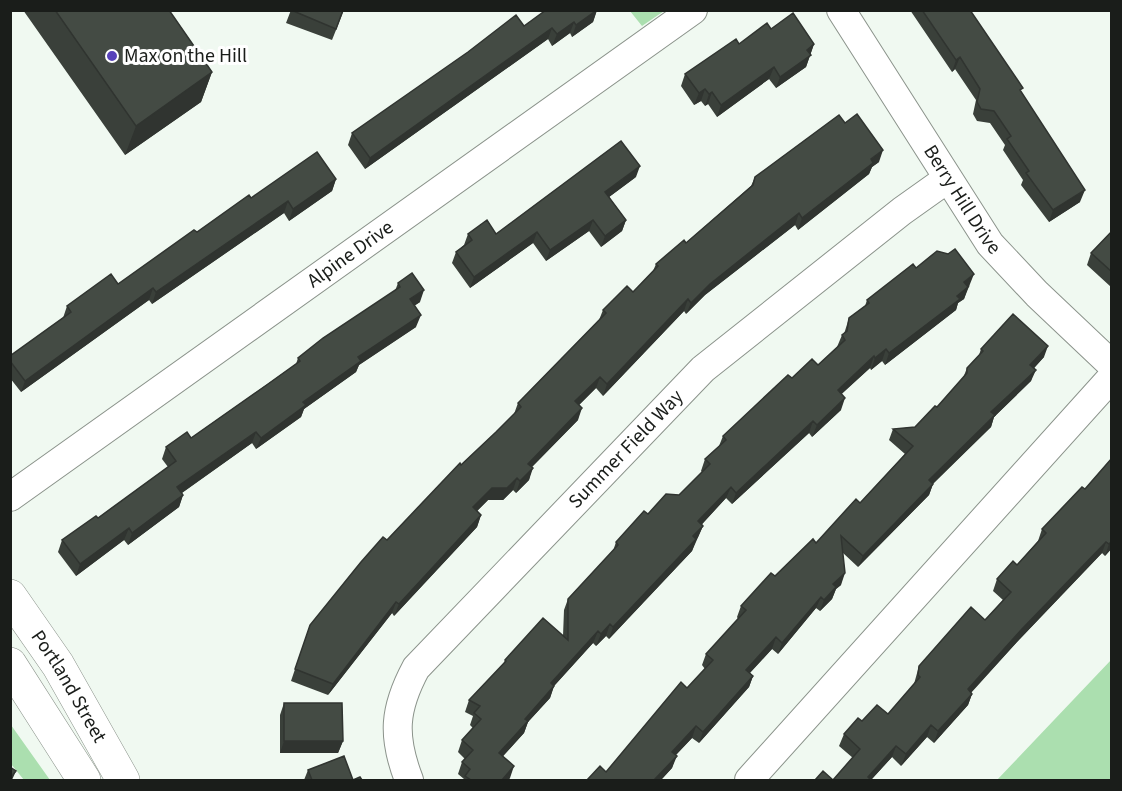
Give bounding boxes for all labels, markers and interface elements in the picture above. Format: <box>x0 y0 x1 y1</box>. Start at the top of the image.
place label: Max on the Hill <box>124 42 247 70</box>
marker: Max on the Hill <box>105 49 119 63</box>
street label: Berry Hill Drive <box>916 140 1007 261</box>
street label: Alpine Drive <box>301 214 399 295</box>
street label: Summer Field Way <box>562 383 690 515</box>
street label: Portland Street <box>24 625 113 748</box>

